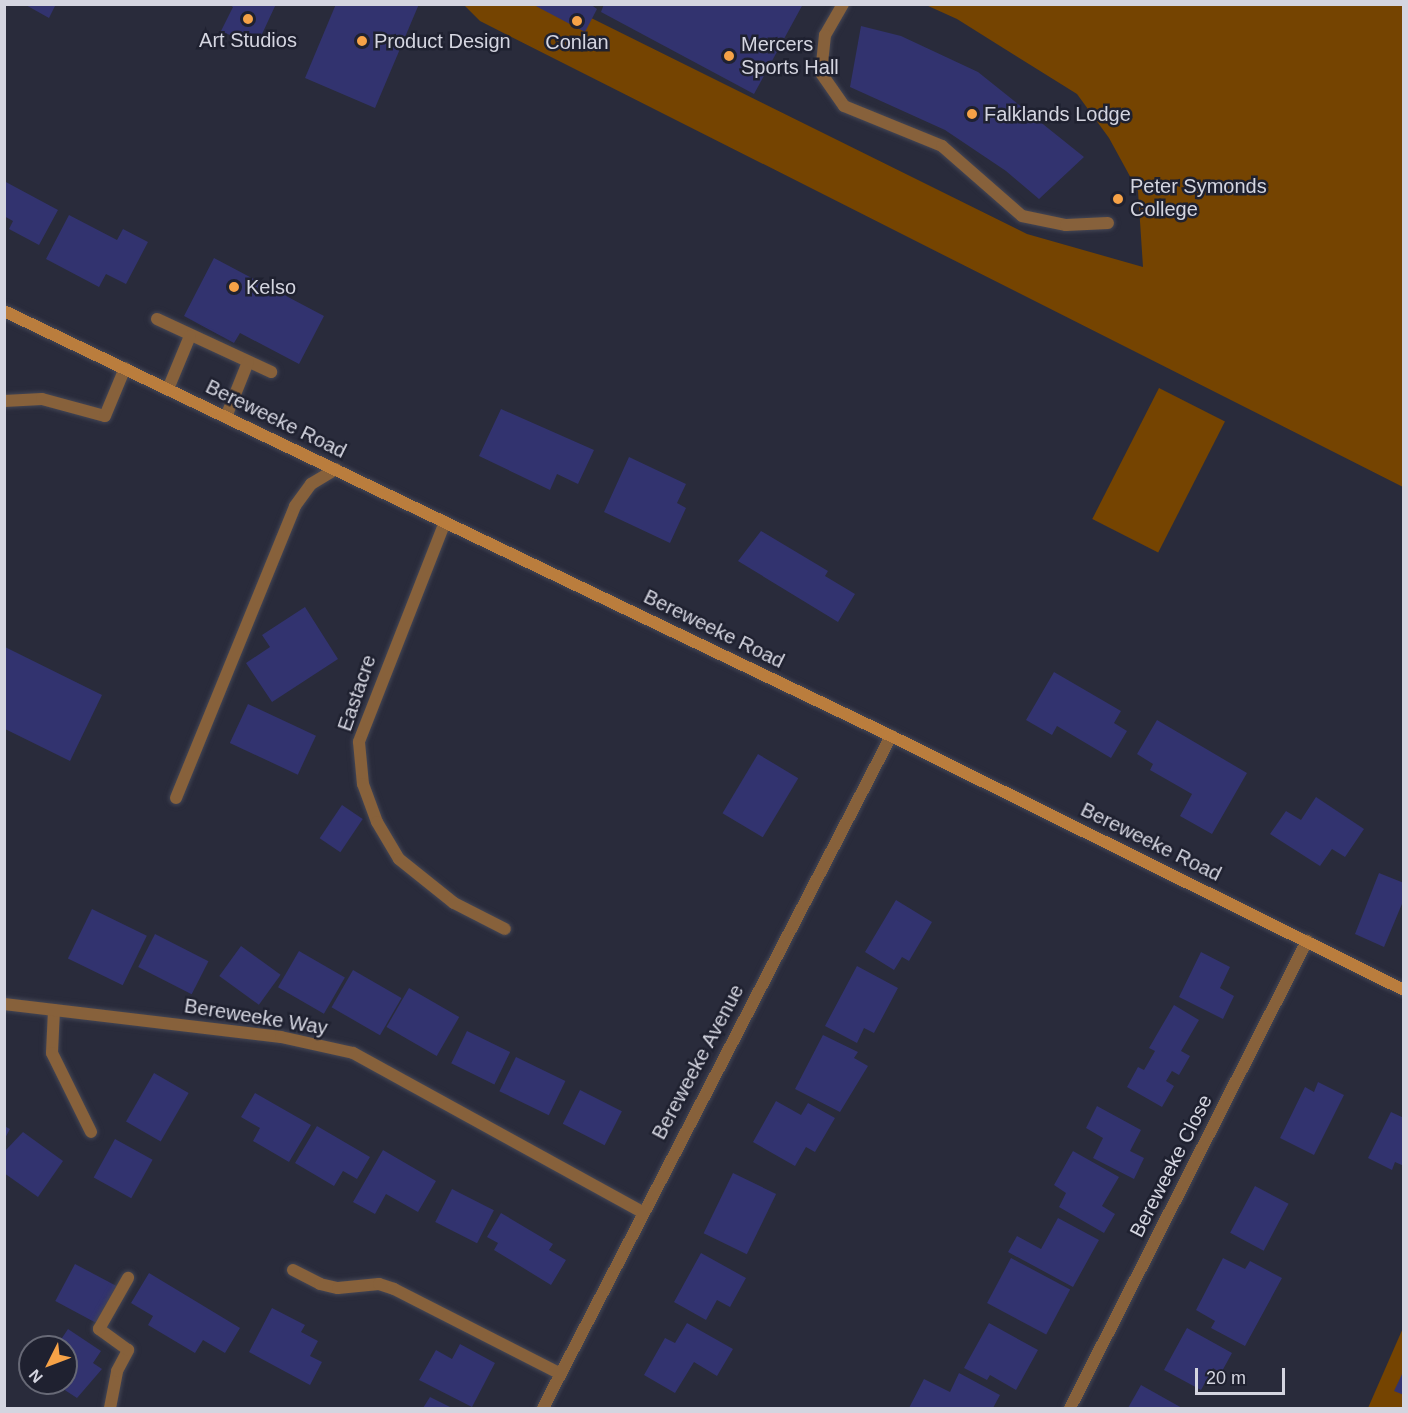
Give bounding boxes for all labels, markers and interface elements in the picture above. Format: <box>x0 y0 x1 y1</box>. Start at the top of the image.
marker: Art Studios <box>241 12 255 26</box>
marker: Conlan <box>570 14 584 28</box>
place label: Art Studios <box>199 28 297 52</box>
place label: Product Design <box>374 29 511 53</box>
place label: Conlan <box>545 30 609 54</box>
place label: Mercers Sports Hall <box>741 33 839 80</box>
marker: Product Design <box>355 34 369 48</box>
marker: Mercers Sports Hall <box>722 49 736 63</box>
place label: Falklands Lodge <box>984 102 1131 126</box>
marker: Falklands Lodge <box>965 107 979 121</box>
place label: Peter Symonds College <box>1130 175 1267 222</box>
marker: Peter Symonds College <box>1111 192 1125 206</box>
place label: Kelso <box>246 275 296 299</box>
marker: Kelso <box>227 280 241 294</box>
street label: Bereweeke Road <box>202 375 350 463</box>
street label: Bereweeke Road <box>640 585 788 673</box>
street label: Eastacre <box>333 652 381 734</box>
street label: Bereweeke Road <box>1077 798 1225 886</box>
street label: Bereweeke Avenue <box>647 980 749 1144</box>
street label: Bereweeke Way <box>183 994 329 1040</box>
street label: Bereweeke Close <box>1125 1091 1217 1241</box>
north arrow <box>18 1335 78 1395</box>
scale bar <box>1198 1356 1288 1394</box>
text: N <box>26 1366 46 1386</box>
text: 20 m <box>1206 1368 1246 1388</box>

